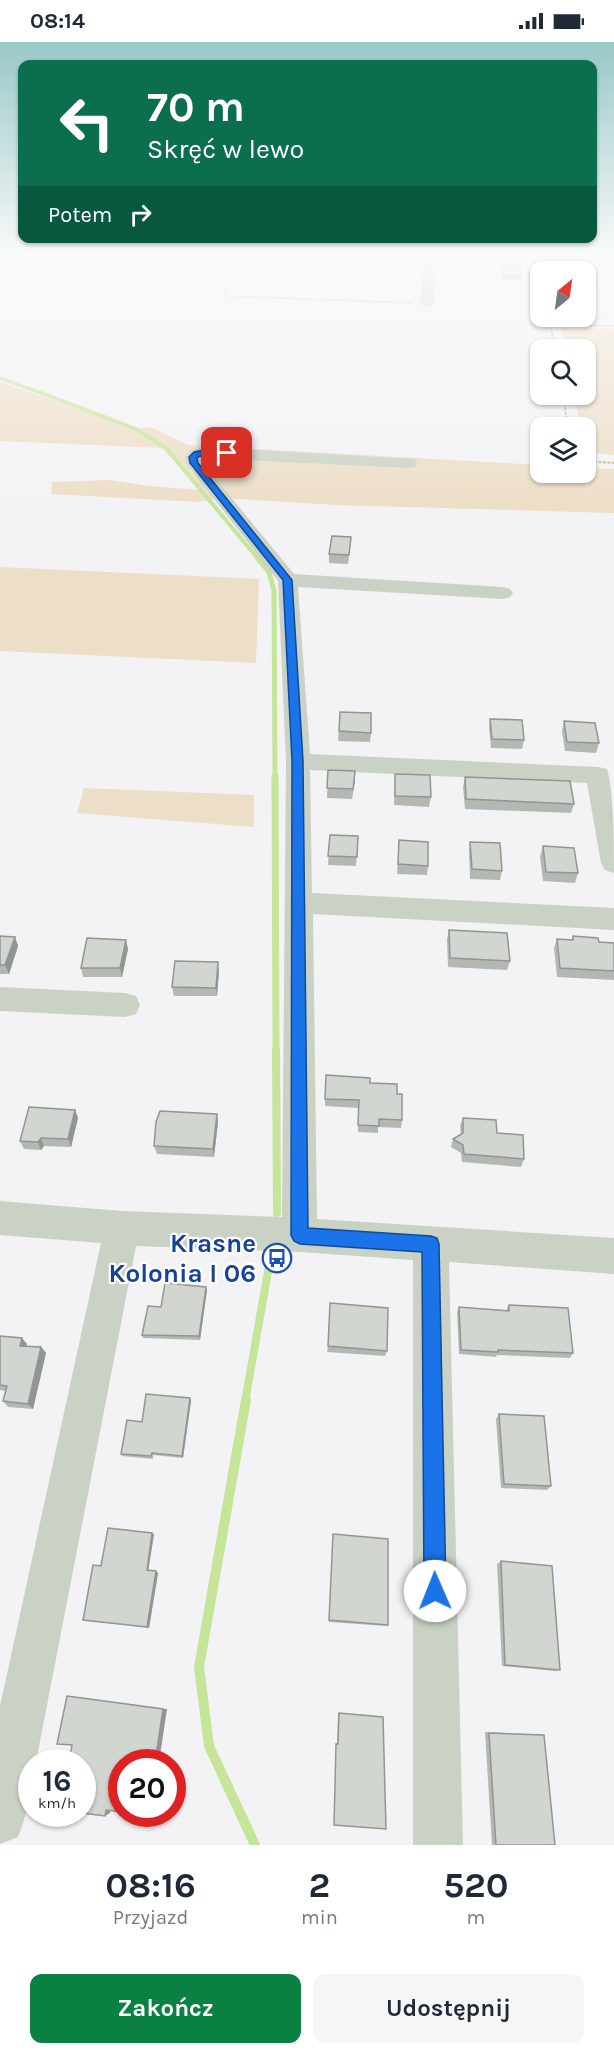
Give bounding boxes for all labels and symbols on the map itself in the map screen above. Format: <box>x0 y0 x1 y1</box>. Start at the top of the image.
north arrow <box>530 261 596 327</box>
pin <box>201 427 252 478</box>
place label: Krasne Kolonia I 06 <box>108 1228 256 1289</box>
bus stop icon: Krasne Kolonia I 06 <box>261 1242 293 1274</box>
position arrow <box>403 1559 467 1623</box>
speed limit sign: 20 <box>108 1749 186 1827</box>

